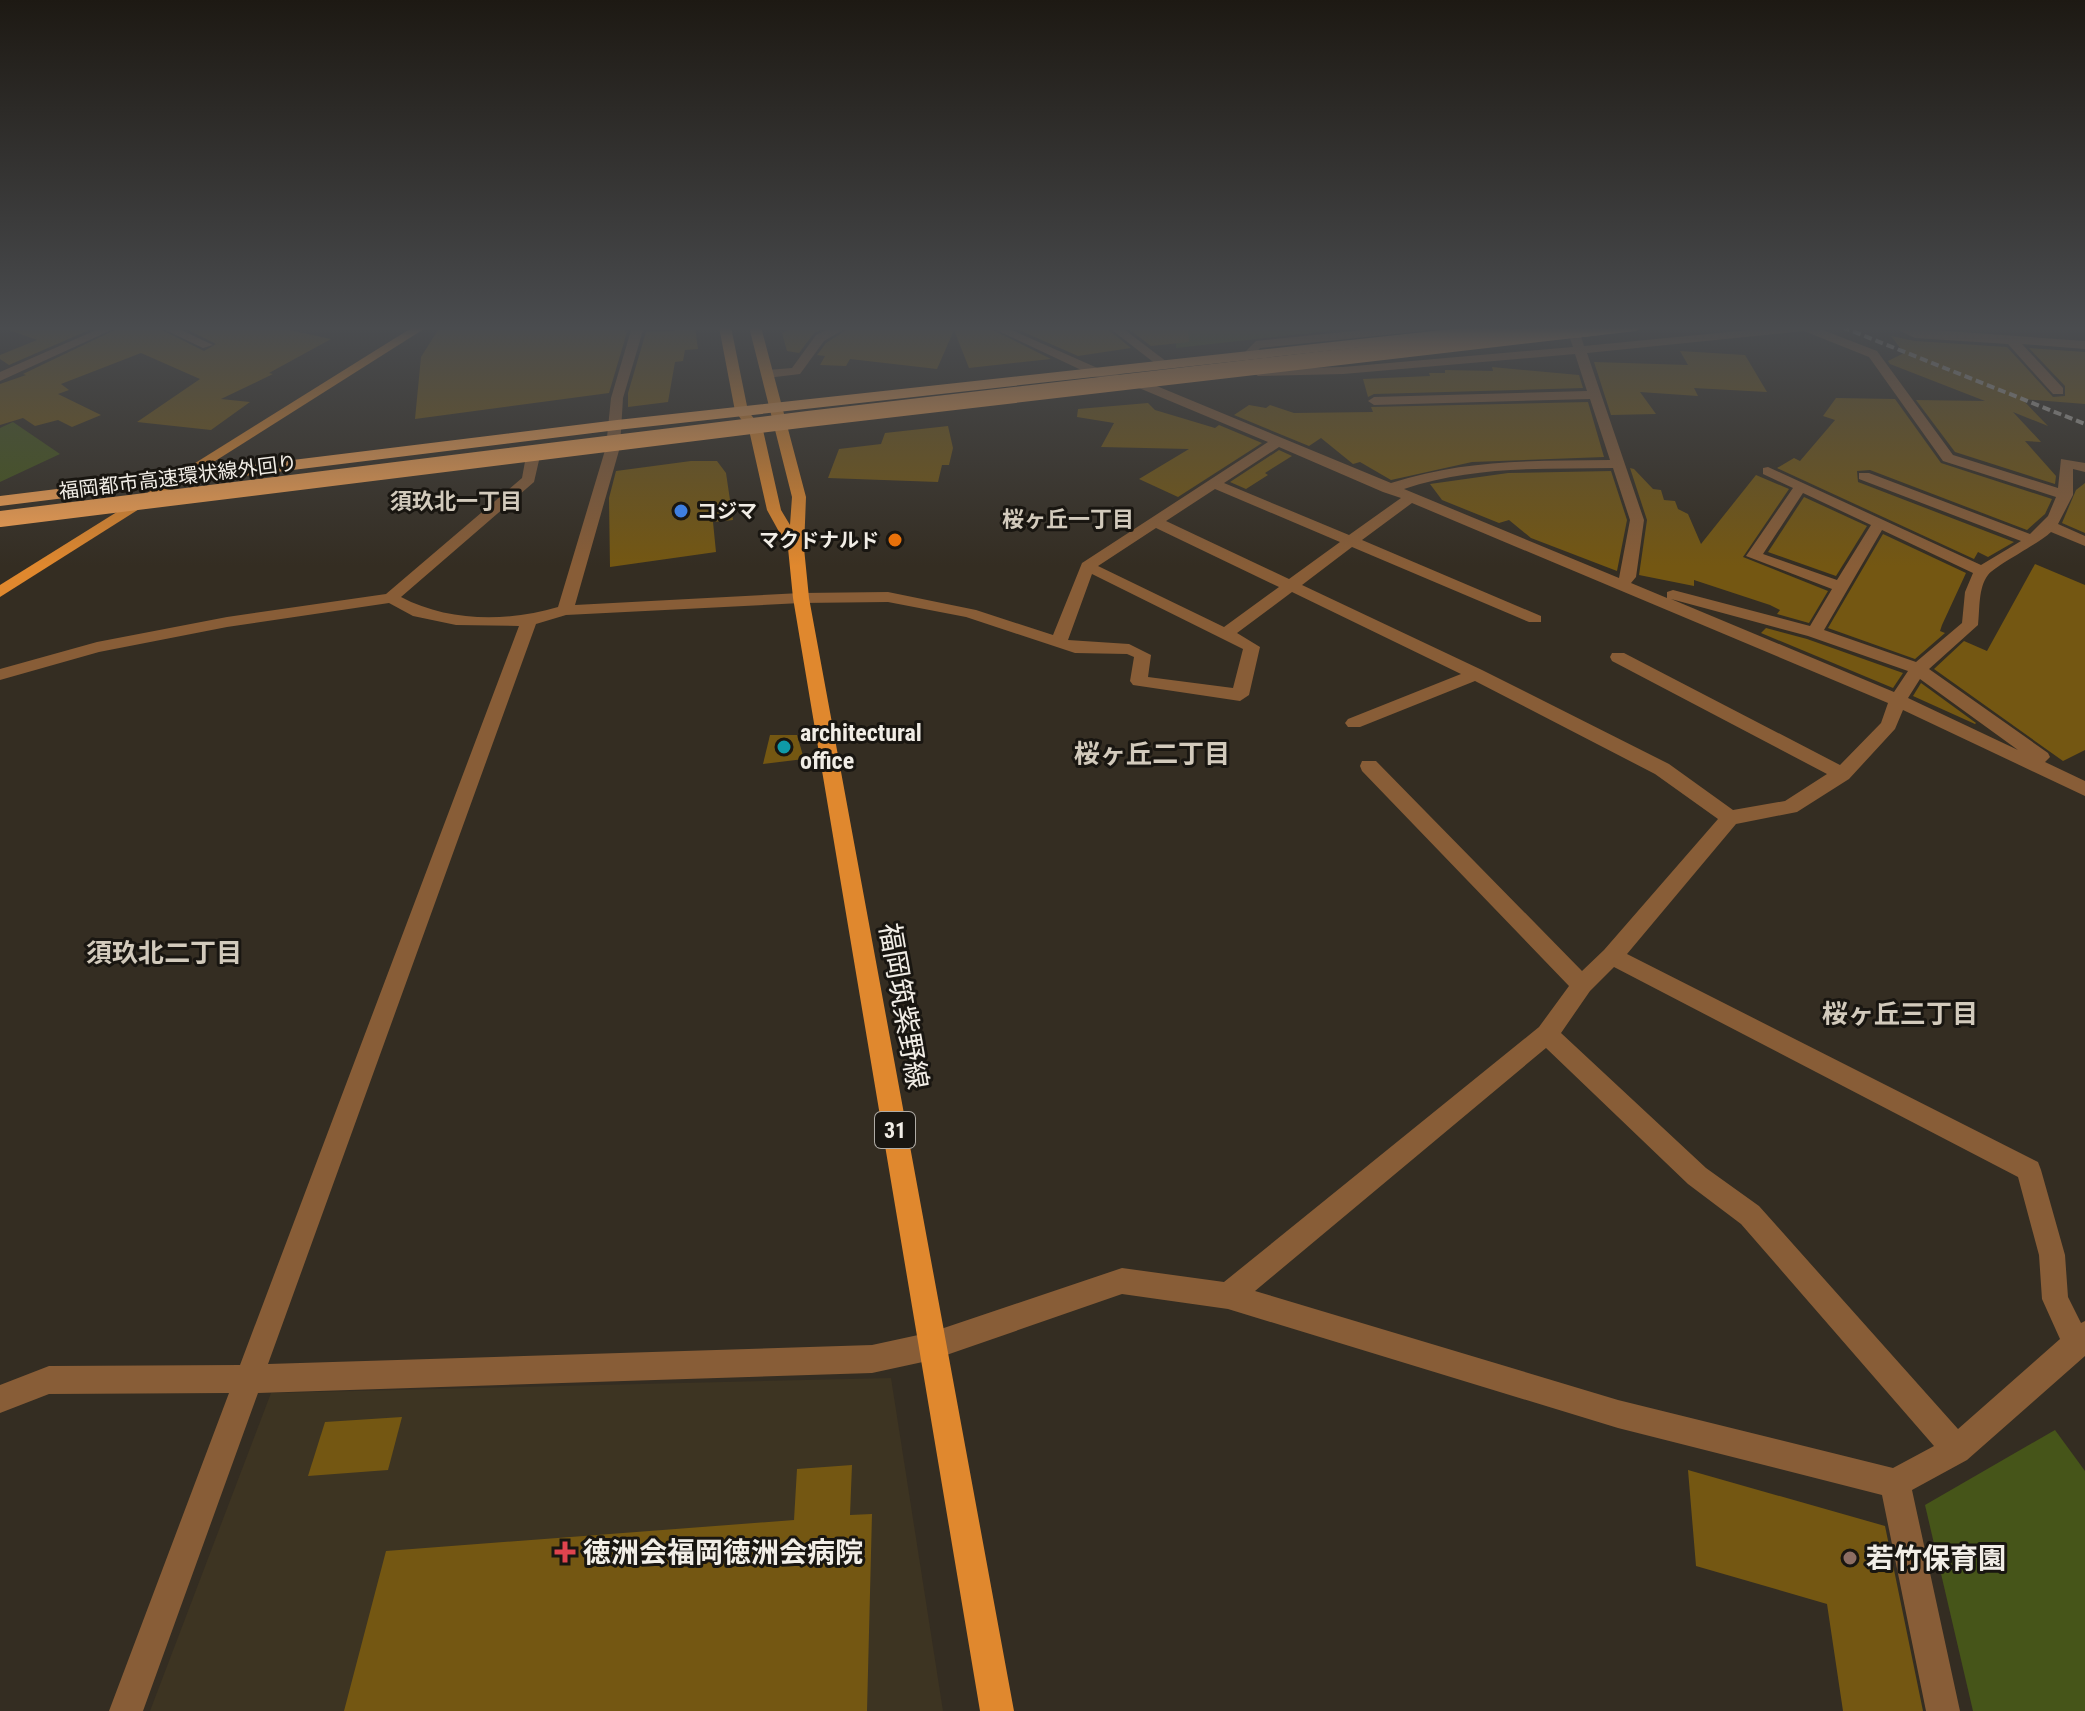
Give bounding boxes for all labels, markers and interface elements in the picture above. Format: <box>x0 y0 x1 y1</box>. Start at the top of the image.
street label: 福岡都市高速環状線外回り <box>57 450 299 504</box>
district label: 須玖北一丁目 <box>390 489 522 514</box>
place label: コジマ <box>697 499 757 523</box>
marker: コジマ <box>672 502 690 520</box>
district label: 桜ヶ丘一丁目 <box>1002 507 1134 532</box>
place label: マクドナルド <box>759 528 879 552</box>
marker: マクドナルド <box>886 531 904 549</box>
place label: architectural office <box>800 719 922 775</box>
marker: architectural office <box>775 738 793 756</box>
district label: 桜ヶ丘二丁目 <box>1074 739 1230 769</box>
street label: 福岡筑紫野線 <box>873 920 934 1092</box>
district label: 須玖北二丁目 <box>86 938 242 968</box>
district label: 桜ヶ丘三丁目 <box>1822 999 1978 1029</box>
road number: 31 <box>875 1112 915 1148</box>
place label: 徳洲会福岡徳洲会病院 <box>583 1536 863 1569</box>
marker: 徳洲会福岡徳洲会病院 <box>554 1541 576 1563</box>
place label: 若竹保育園 <box>1866 1542 2006 1575</box>
marker: 若竹保育園 <box>1841 1549 1859 1567</box>

